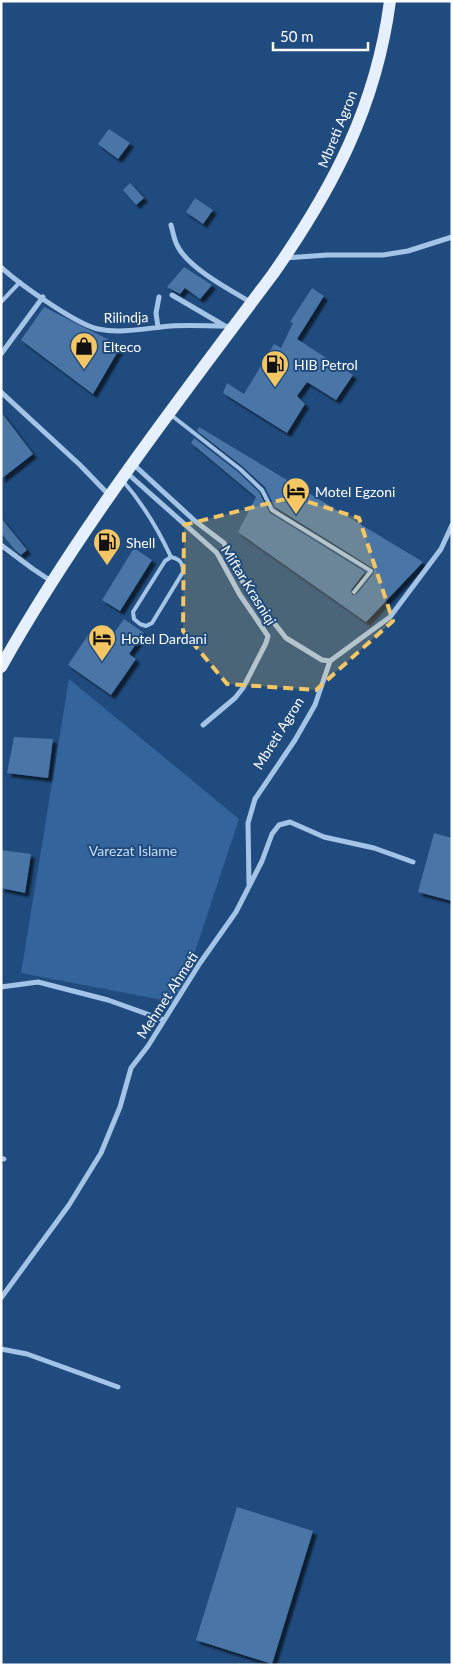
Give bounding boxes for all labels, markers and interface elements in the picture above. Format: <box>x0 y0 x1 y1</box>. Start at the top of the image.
scale bar <box>273 20 368 52</box>
text: 50 m <box>280 27 314 45</box>
street label: Mbreti Agron <box>314 88 360 170</box>
street label: Rilindja <box>104 308 149 326</box>
shop icon: Elteco <box>69 331 99 370</box>
place label: Elteco <box>103 338 141 355</box>
fuel station icon: HIB Petrol <box>260 349 290 388</box>
place label: HIB Petrol <box>294 356 358 373</box>
hotel icon: Motel Egzoni <box>281 476 311 515</box>
place label: Motel Egzoni <box>315 483 395 500</box>
fuel station icon: Shell <box>92 527 122 566</box>
place label: Shell <box>126 534 155 551</box>
street label: Miftar Krasniqi <box>218 542 280 628</box>
hotel icon: Hotel Dardani <box>87 623 117 662</box>
place label: Hotel Dardani <box>121 630 207 647</box>
street label: Mbreti Agron <box>249 694 307 772</box>
park label: Varezat Islame <box>89 842 177 859</box>
street label: Mehmet Ahmeti <box>133 949 201 1041</box>

